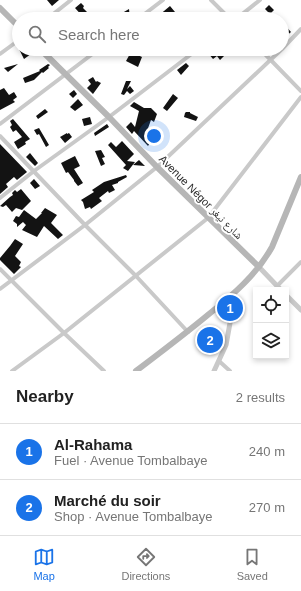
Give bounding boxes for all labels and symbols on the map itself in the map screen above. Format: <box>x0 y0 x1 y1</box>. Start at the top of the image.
your location <box>144 126 164 146</box>
street label: Avenue Négor شارع نيغر <box>156 153 245 242</box>
pin: 1 <box>217 293 243 323</box>
pin: 2 <box>197 325 223 355</box>

